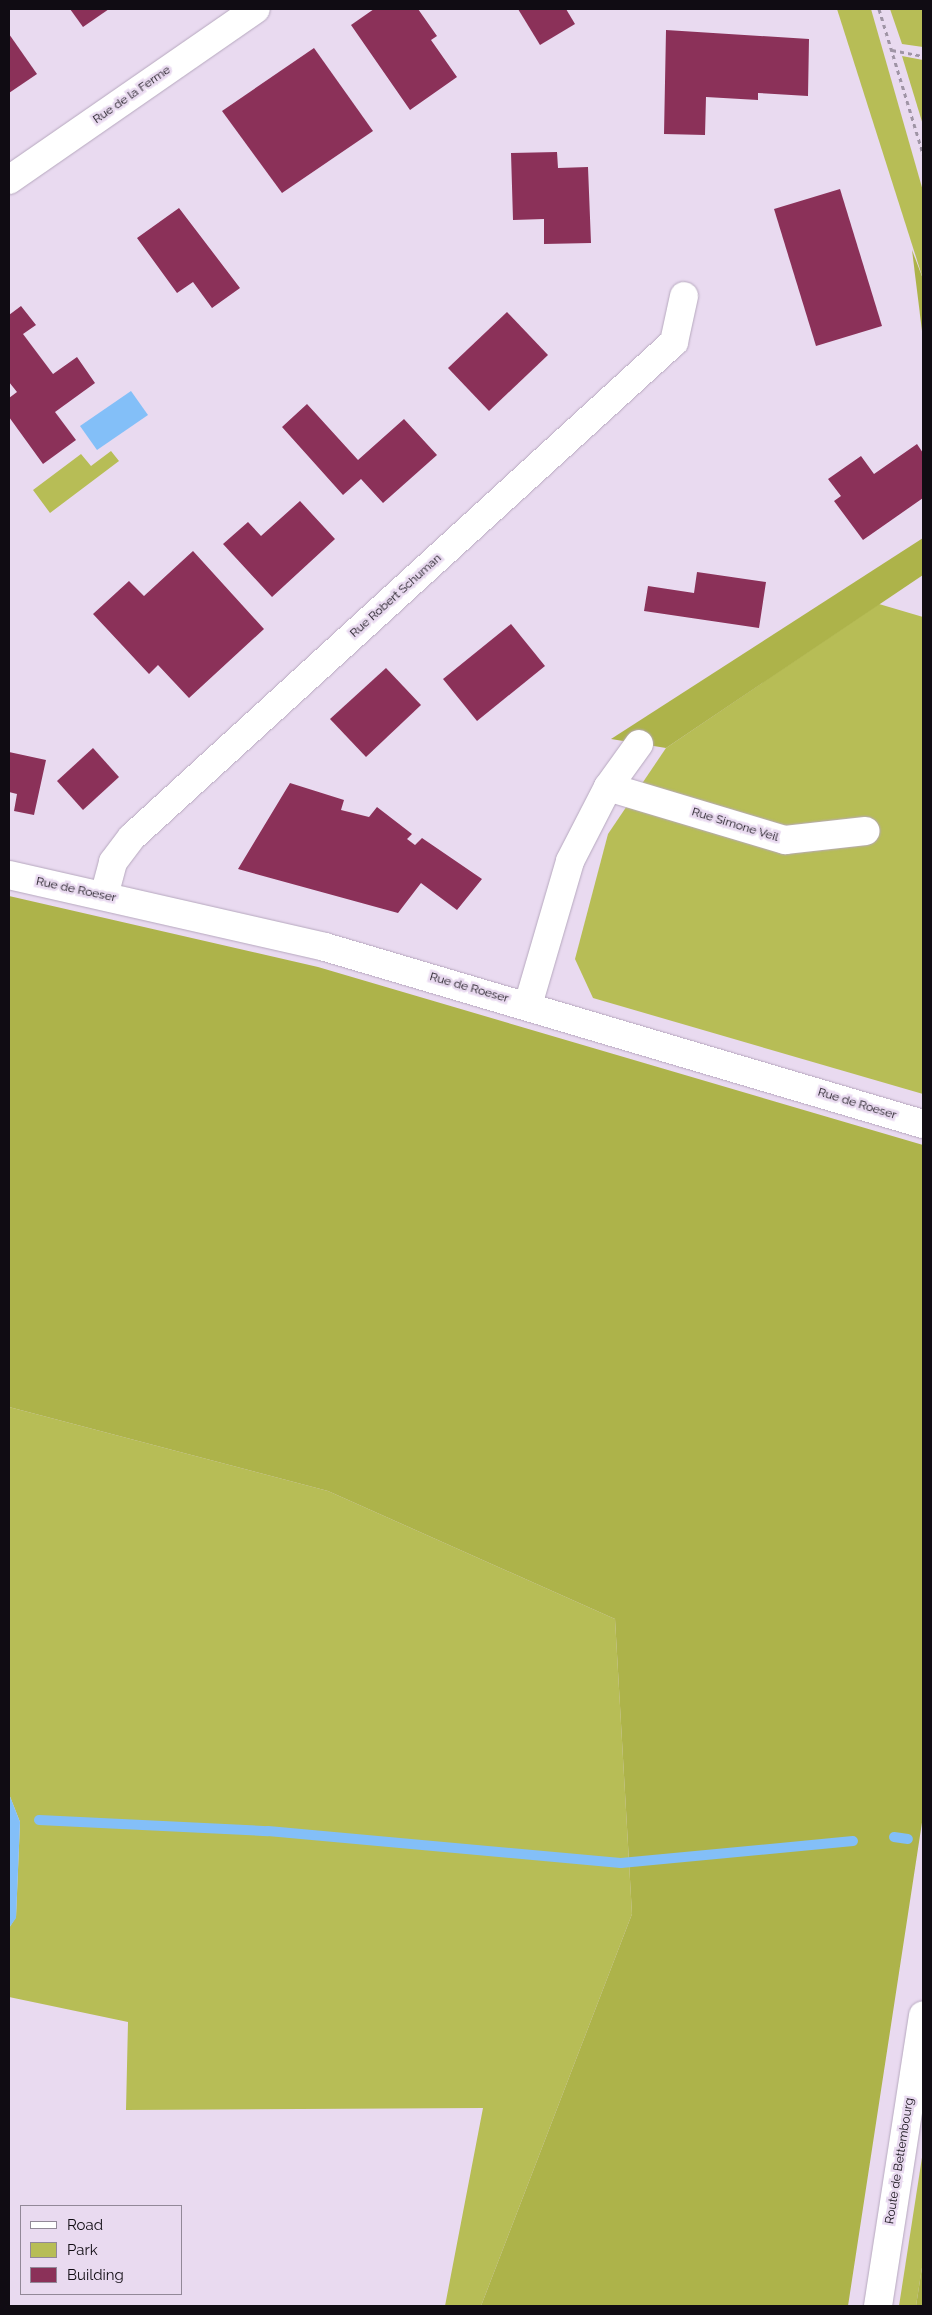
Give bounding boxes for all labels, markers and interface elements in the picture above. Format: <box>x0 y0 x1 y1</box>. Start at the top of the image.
street label: Rue de la Ferme <box>90 63 174 127</box>
street label: Rue Robert Schuman <box>347 551 445 641</box>
street label: Rue Simone Veil <box>690 805 780 845</box>
street label: Rue de Roeser <box>35 874 117 906</box>
street label: Rue de Roeser <box>428 970 510 1006</box>
street label: Rue de Roeser <box>816 1085 898 1123</box>
street label: Route de Bettembourg <box>883 2097 917 2225</box>
legend <box>20 2205 182 2295</box>
text: Road <box>67 2216 103 2234</box>
text: Park <box>67 2241 98 2259</box>
text: Building <box>67 2266 124 2284</box>

